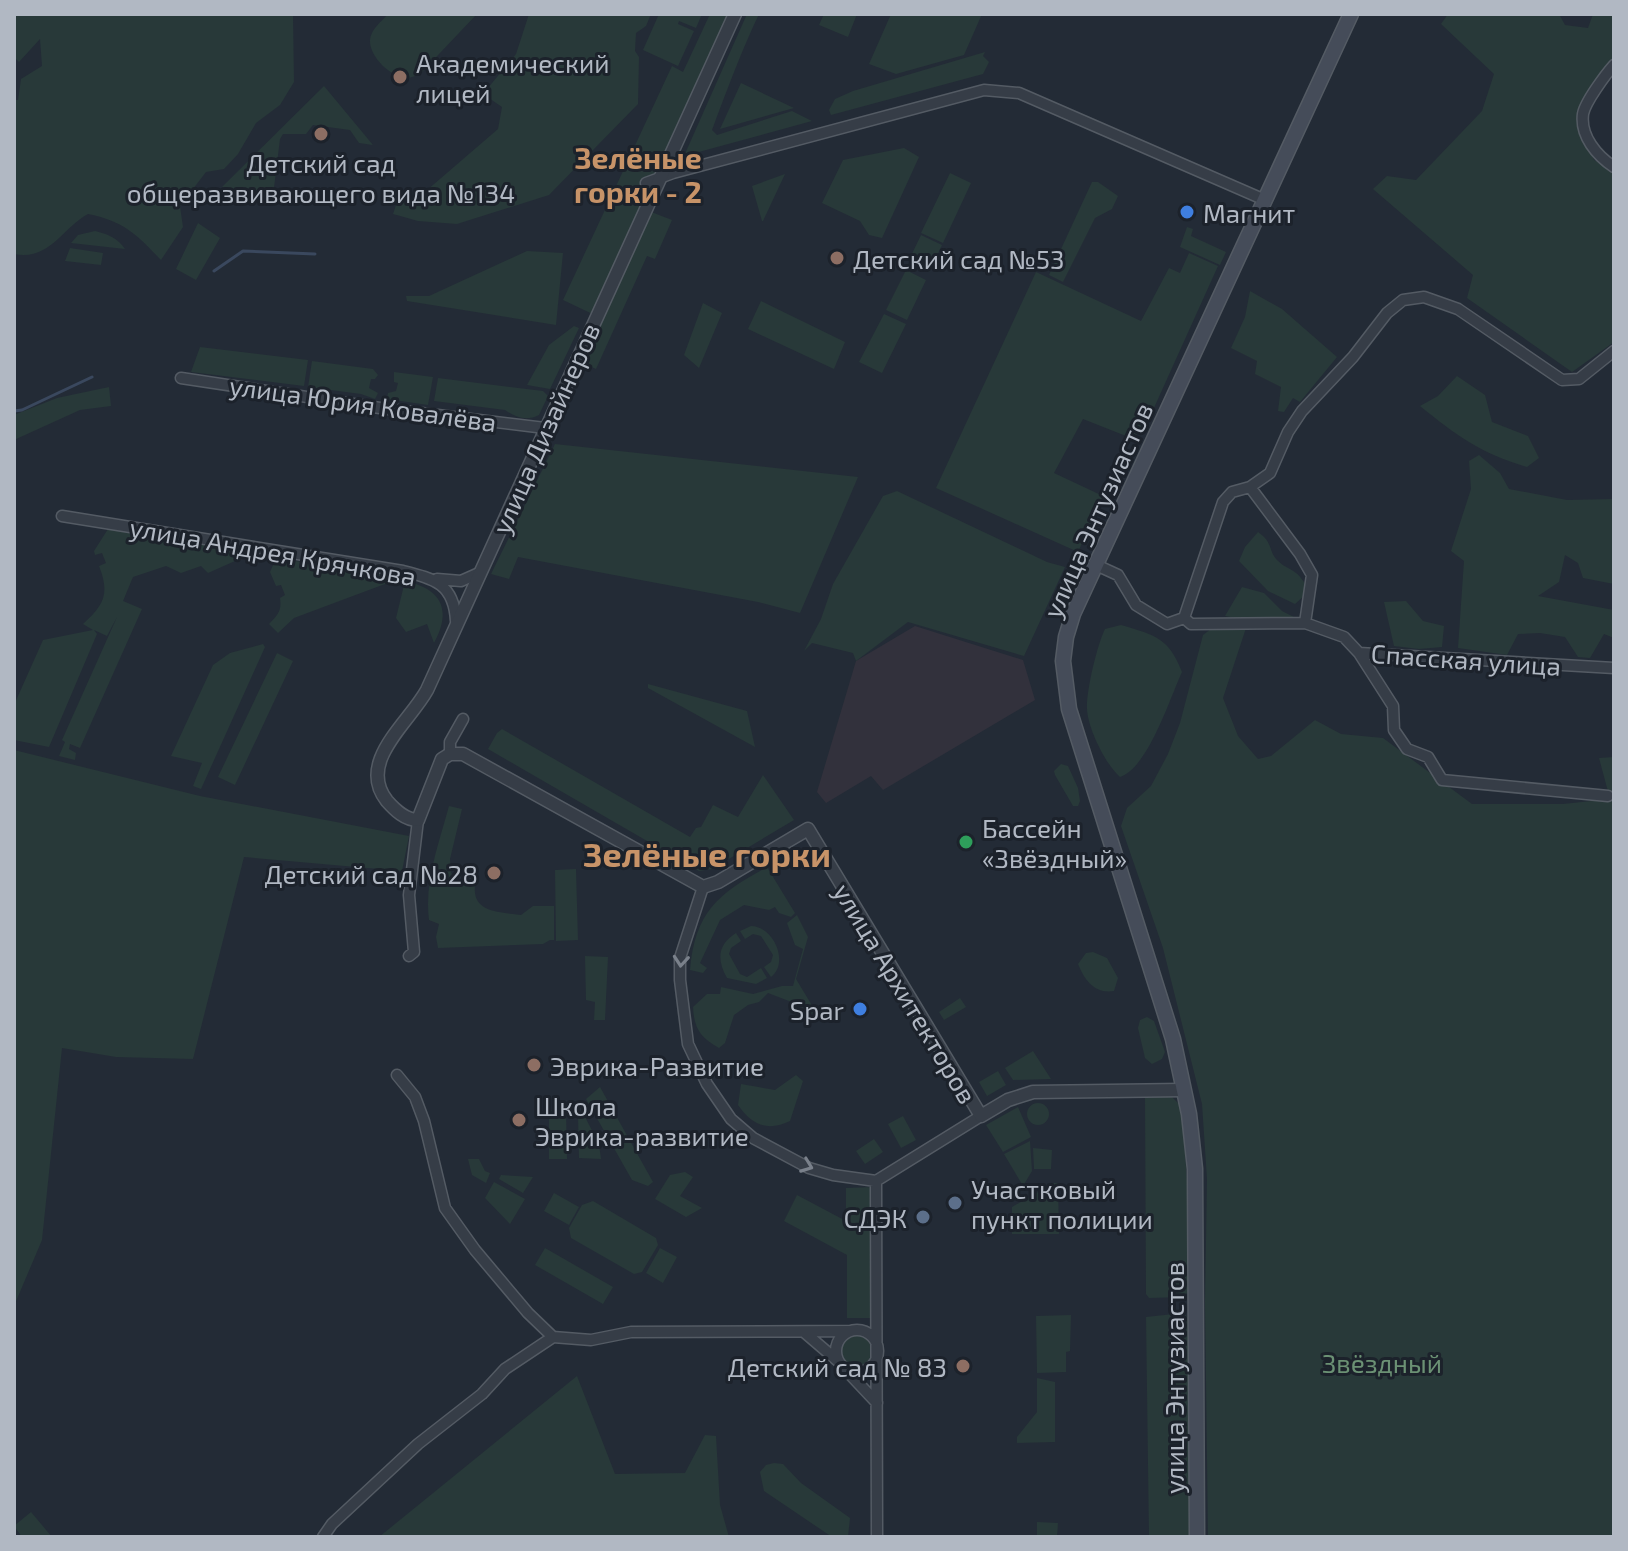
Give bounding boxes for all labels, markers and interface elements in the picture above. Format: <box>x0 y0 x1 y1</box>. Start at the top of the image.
place label: Академический лицей <box>416 47 610 108</box>
marker: Академический лицей <box>391 68 409 86</box>
marker: Детский сад общеразвивающего вида №134 <box>312 125 330 143</box>
district label: Зелёные горки - 2 <box>574 139 702 209</box>
place label: Детский сад общеразвивающего вида №134 <box>127 147 515 208</box>
place label: Магнит <box>1203 197 1296 228</box>
marker: Магнит <box>1178 203 1196 221</box>
place label: Детский сад №53 <box>853 243 1064 274</box>
marker: Детский сад №53 <box>828 249 846 267</box>
street label: улица Дизайнеров <box>485 318 606 539</box>
street label: улица Юрия Ковалёва <box>227 369 498 438</box>
street label: улица Энтузиастов <box>1036 398 1159 623</box>
street label: улица Андрея Крячкова <box>127 511 419 592</box>
street label: Спасская улица <box>1370 637 1562 682</box>
place label: Бассейн «Звёздный» <box>982 812 1127 873</box>
district label: Зелёные горки <box>583 833 831 874</box>
marker: Бассейн «Звёздный» <box>957 833 975 851</box>
place label: Детский сад №28 <box>265 858 478 889</box>
marker: Детский сад №28 <box>485 864 503 882</box>
street label: улица Архитекторов <box>827 877 984 1109</box>
one-way arrow <box>673 955 690 968</box>
place label: Spar <box>790 994 844 1025</box>
marker: Spar <box>851 1000 869 1018</box>
place label: Эврика-Развитие <box>550 1050 764 1081</box>
marker: Эврика-Развитие <box>525 1056 543 1074</box>
place label: Школа Эврика-развитие <box>535 1090 749 1151</box>
marker: Школа Эврика-развитие <box>510 1111 528 1129</box>
one-way arrow <box>799 1156 813 1173</box>
place label: Участковый пункт полиции <box>971 1173 1153 1235</box>
marker: Участковый пункт полиции <box>946 1194 964 1212</box>
place label: СДЭК <box>844 1202 907 1233</box>
marker: СДЭК <box>914 1208 932 1226</box>
street label: улица Энтузиастов <box>1158 1262 1190 1494</box>
park label: Звёздный <box>1322 1347 1442 1378</box>
place label: Детский сад № 83 <box>728 1351 947 1382</box>
marker: Детский сад № 83 <box>954 1357 972 1375</box>

